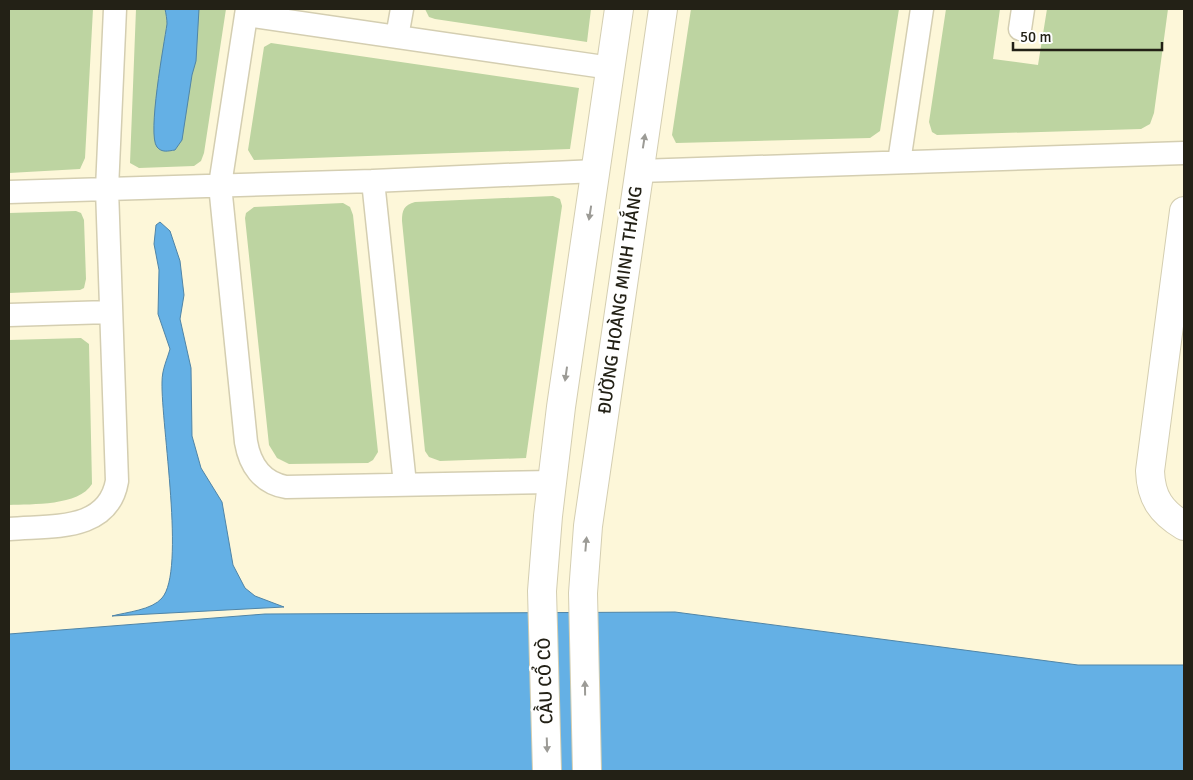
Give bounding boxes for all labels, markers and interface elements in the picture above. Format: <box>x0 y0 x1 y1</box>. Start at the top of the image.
scale bar <box>1013 20 1162 52</box>
text: 50 m <box>1020 28 1051 46</box>
one-way arrow <box>640 132 648 148</box>
street label: ĐƯỜNG HOÀNG MINH THẮNG <box>591 184 647 415</box>
one-way arrow <box>586 205 594 221</box>
one-way arrow <box>562 366 570 382</box>
one-way arrow <box>582 536 590 552</box>
street label: CẦU CỔ CÒ <box>529 637 558 725</box>
one-way arrow <box>581 679 589 695</box>
one-way arrow <box>543 737 551 753</box>

